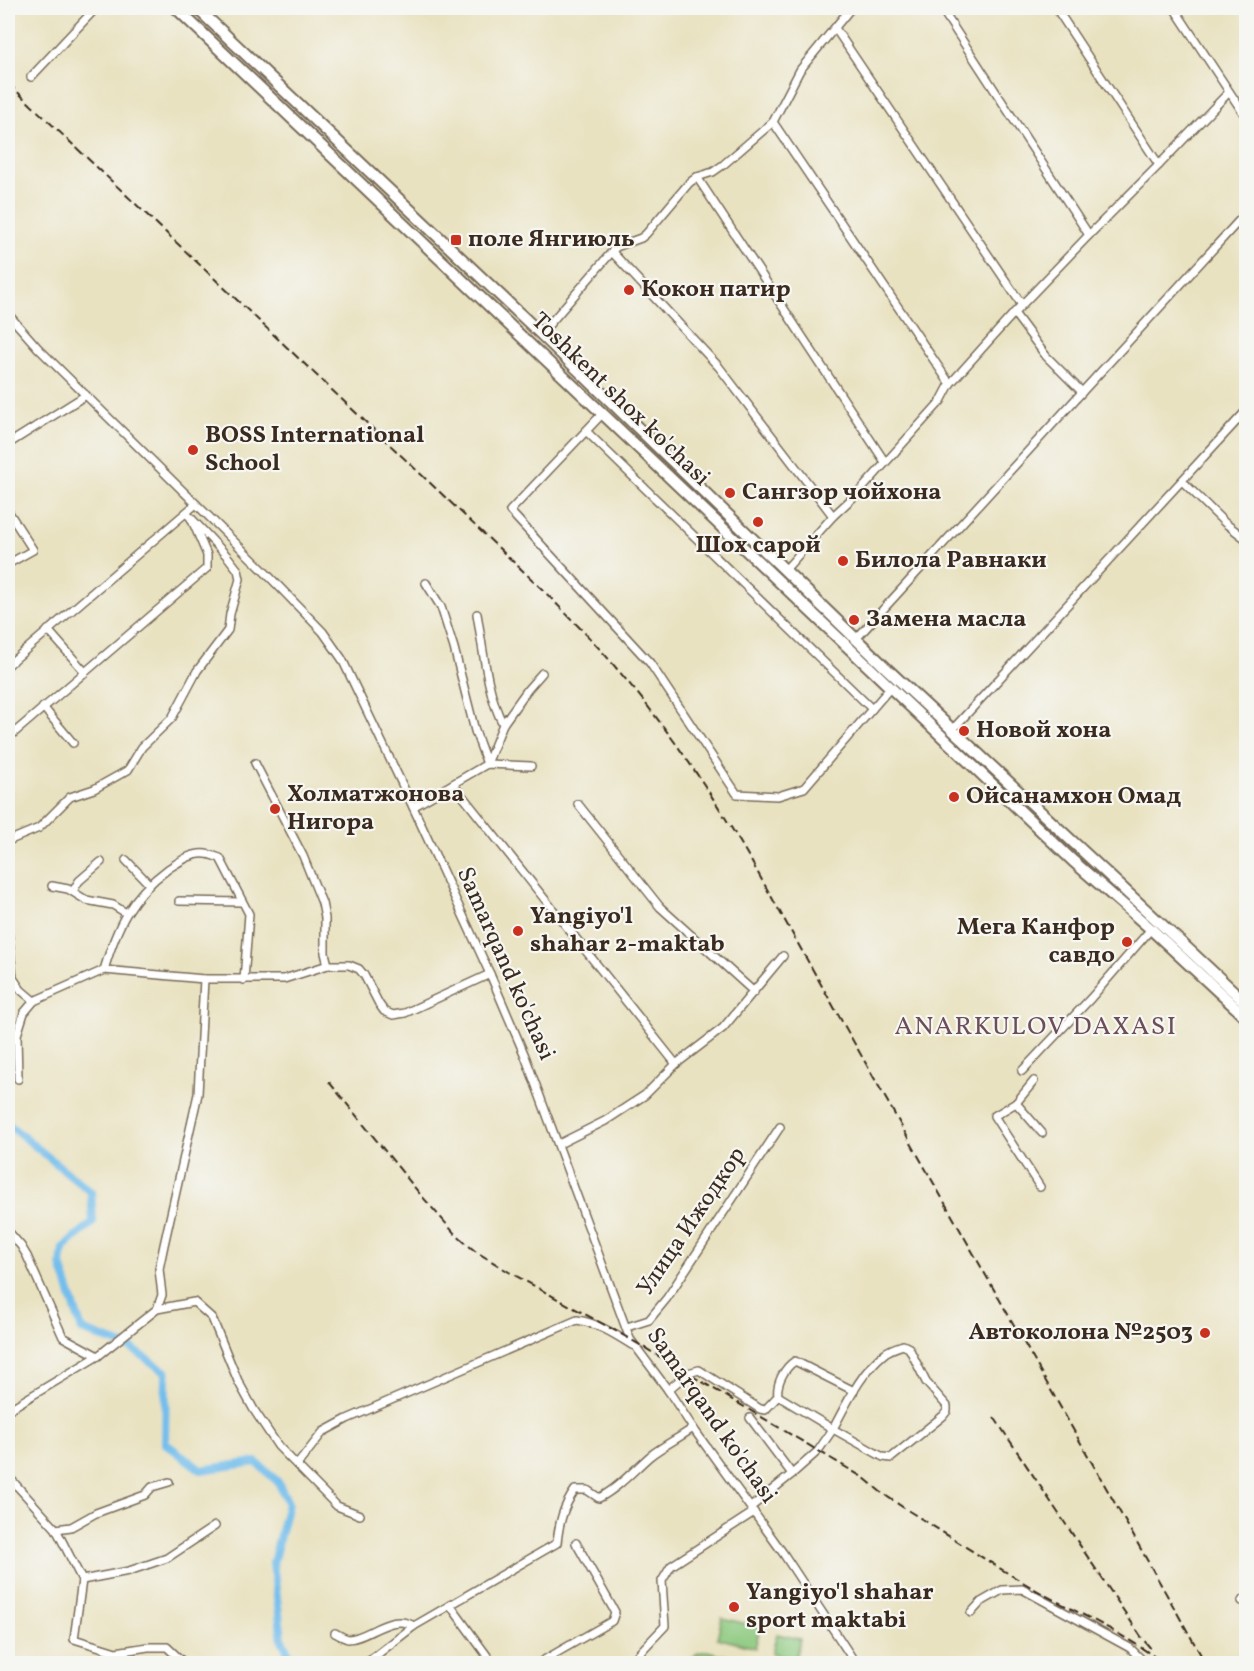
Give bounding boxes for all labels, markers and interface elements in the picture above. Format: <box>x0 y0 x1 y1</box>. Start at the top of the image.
place label: поле Янгиюль <box>468 223 635 257</box>
marker: поле Янгиюль <box>449 233 463 247</box>
place label: Кокон патир <box>641 273 791 307</box>
marker: Кокон патир <box>622 283 636 297</box>
street label: Toshkent shox ko'chasi <box>523 305 717 495</box>
place label: BOSS International School <box>205 419 424 481</box>
marker: BOSS International School <box>186 443 200 457</box>
place label: Сангзор чойхона <box>742 476 941 510</box>
marker: Сангзор чойхона <box>723 486 737 500</box>
marker: Шох сарой <box>751 515 765 529</box>
place label: Шох сарой <box>695 529 821 563</box>
place label: Билола Равнаки <box>855 544 1047 578</box>
marker: Билола Равнаки <box>836 554 850 568</box>
place label: Замена масла <box>866 603 1026 637</box>
marker: Замена масла <box>847 613 861 627</box>
place label: Новой хона <box>976 714 1111 748</box>
marker: Новой хона <box>957 724 971 738</box>
place label: Холматжонова Нигора <box>287 778 464 840</box>
place label: Ойсанамхон Омад <box>966 780 1181 814</box>
marker: Ойсанамхон Омад <box>947 790 961 804</box>
marker: Холматжонова Нигора <box>268 802 282 816</box>
street label: Samarqand ko'chasi <box>447 862 563 1066</box>
place label: Yangiyo'l shahar 2-maktab <box>530 900 725 962</box>
place label: Мега Канфор савдо <box>957 911 1115 973</box>
marker: Yangiyo'l shahar 2-maktab <box>511 924 525 938</box>
marker: Мега Канфор савдо <box>1120 935 1134 949</box>
district label: ANARKULOV DAXASI <box>895 1009 1177 1045</box>
street label: Улица Ижодкор <box>629 1141 755 1303</box>
place label: Автоколона №2503 <box>969 1316 1193 1350</box>
street label: Samarqand ko'chasi <box>637 1321 785 1511</box>
marker: Автоколона №2503 <box>1198 1326 1212 1340</box>
place label: Yangiyo'l shahar sport maktabi <box>746 1576 934 1638</box>
marker: Yangiyo'l shahar sport maktabi <box>727 1600 741 1614</box>

